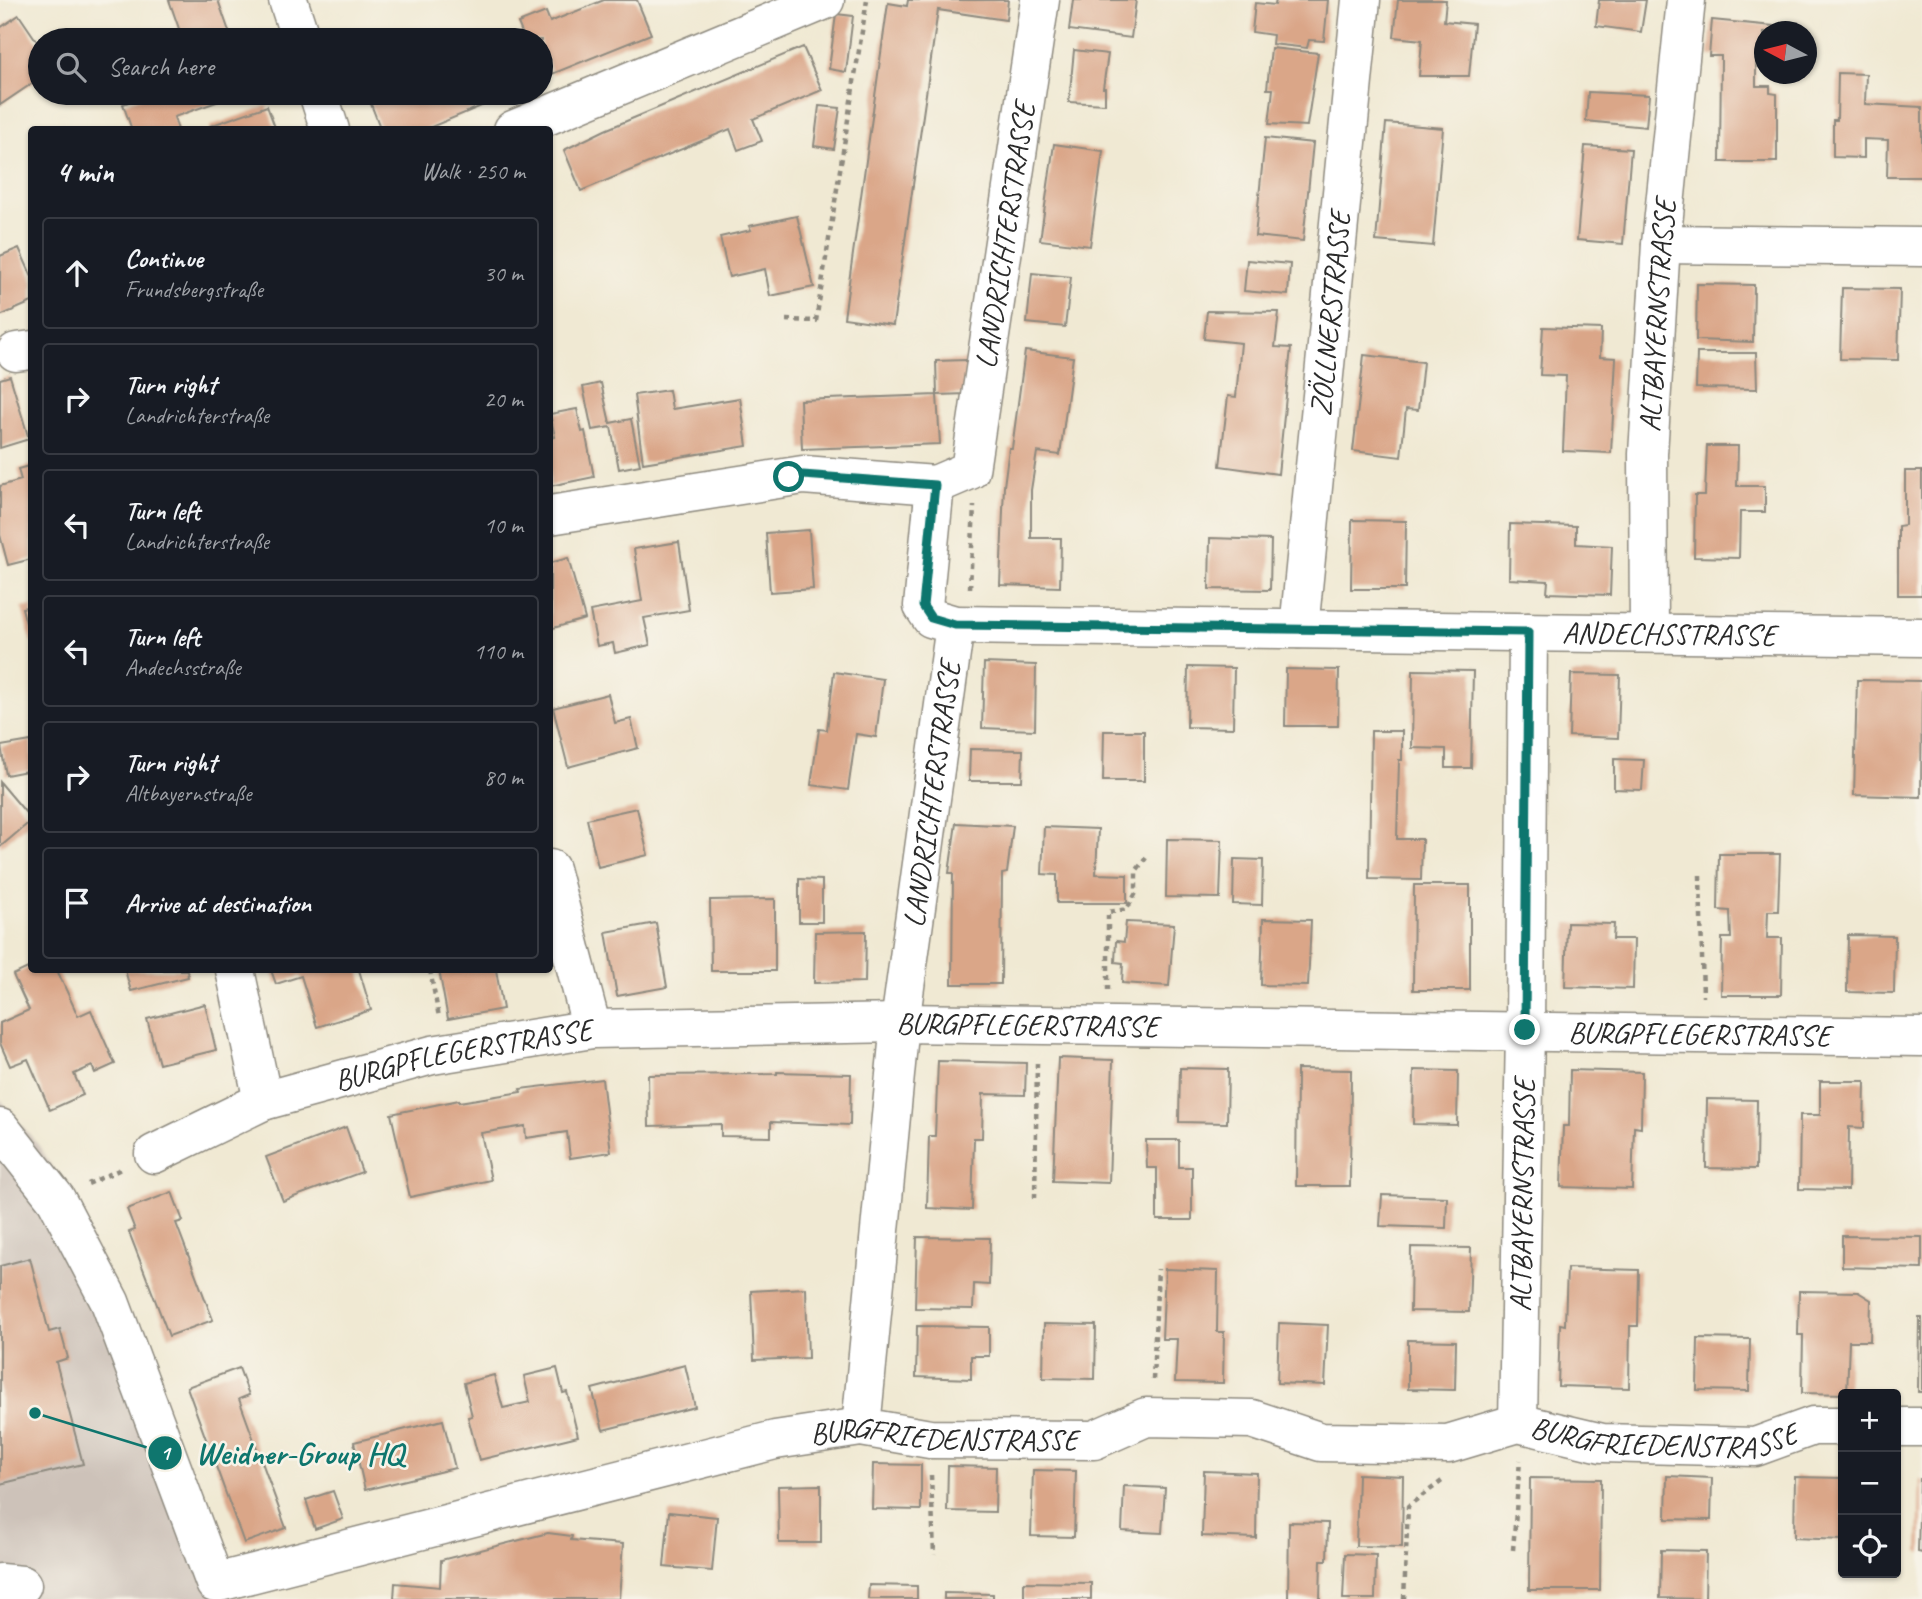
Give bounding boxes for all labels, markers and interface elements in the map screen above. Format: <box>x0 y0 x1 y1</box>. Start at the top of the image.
north arrow <box>1754 21 1817 84</box>
search box <box>28 28 553 105</box>
icon: search <box>52 48 90 86</box>
text: Search here <box>108 50 214 83</box>
street label: LANDRICHTERSTRASSE <box>966 96 1044 371</box>
text: 4 min <box>56 153 113 191</box>
text: Walk · 250 m <box>421 157 525 186</box>
street label: ALTBAYERNSTRASSE <box>1630 194 1685 433</box>
street label: ZÖLLNERSTRASSE <box>1301 206 1359 418</box>
text: Continue <box>125 242 203 275</box>
icon: ahead <box>58 254 96 292</box>
text: 30 m <box>484 259 523 288</box>
text: Frundsbergstraße <box>125 275 263 304</box>
text: Turn right <box>125 368 216 401</box>
icon: right <box>58 380 96 418</box>
text: 20 m <box>484 385 523 414</box>
text: Landrichterstraße <box>125 401 269 430</box>
route start <box>773 461 804 492</box>
text: Turn left <box>125 494 200 527</box>
icon: left <box>58 506 96 544</box>
text: 10 m <box>484 511 523 540</box>
text: Landrichterstraße <box>125 527 269 556</box>
street label: ANDECHSSTRASSE <box>1562 614 1780 654</box>
text: Turn left <box>125 620 200 653</box>
icon: left <box>58 632 96 670</box>
text: 110 m <box>474 637 523 666</box>
text: Andechsstraße <box>125 653 241 682</box>
street label: LANDRICHTERSTRASSE <box>894 655 969 929</box>
text: Turn right <box>125 746 216 779</box>
icon: right <box>58 758 96 796</box>
text: 80 m <box>484 763 523 792</box>
text: Altbayernstraße <box>125 779 251 808</box>
icon: arrive <box>58 884 96 922</box>
text: Arrive at destination <box>125 887 311 920</box>
street label: BURGPFLEGERSTRASSE <box>896 1004 1162 1046</box>
street label: BURGPFLEGERSTRASSE <box>330 1010 598 1100</box>
street label: BURGPFLEGERSTRASSE <box>1568 1013 1834 1055</box>
route end <box>1509 1014 1540 1045</box>
street label: ALTBAYERNSTRASSE <box>1501 1075 1543 1312</box>
map controls <box>1838 1389 1901 1578</box>
button: + <box>1838 1389 1901 1452</box>
street label: BURGFRIEDENSTRASSE <box>808 1407 1082 1459</box>
street label: BURGFRIEDENSTRASSE <box>1527 1408 1806 1466</box>
callout: Weidner-Group HQ <box>147 1427 415 1480</box>
text: Weidner-Group HQ <box>196 1433 407 1474</box>
text: 1 <box>160 1440 172 1466</box>
button: − <box>1838 1452 1901 1515</box>
button: locate <box>1838 1515 1901 1578</box>

